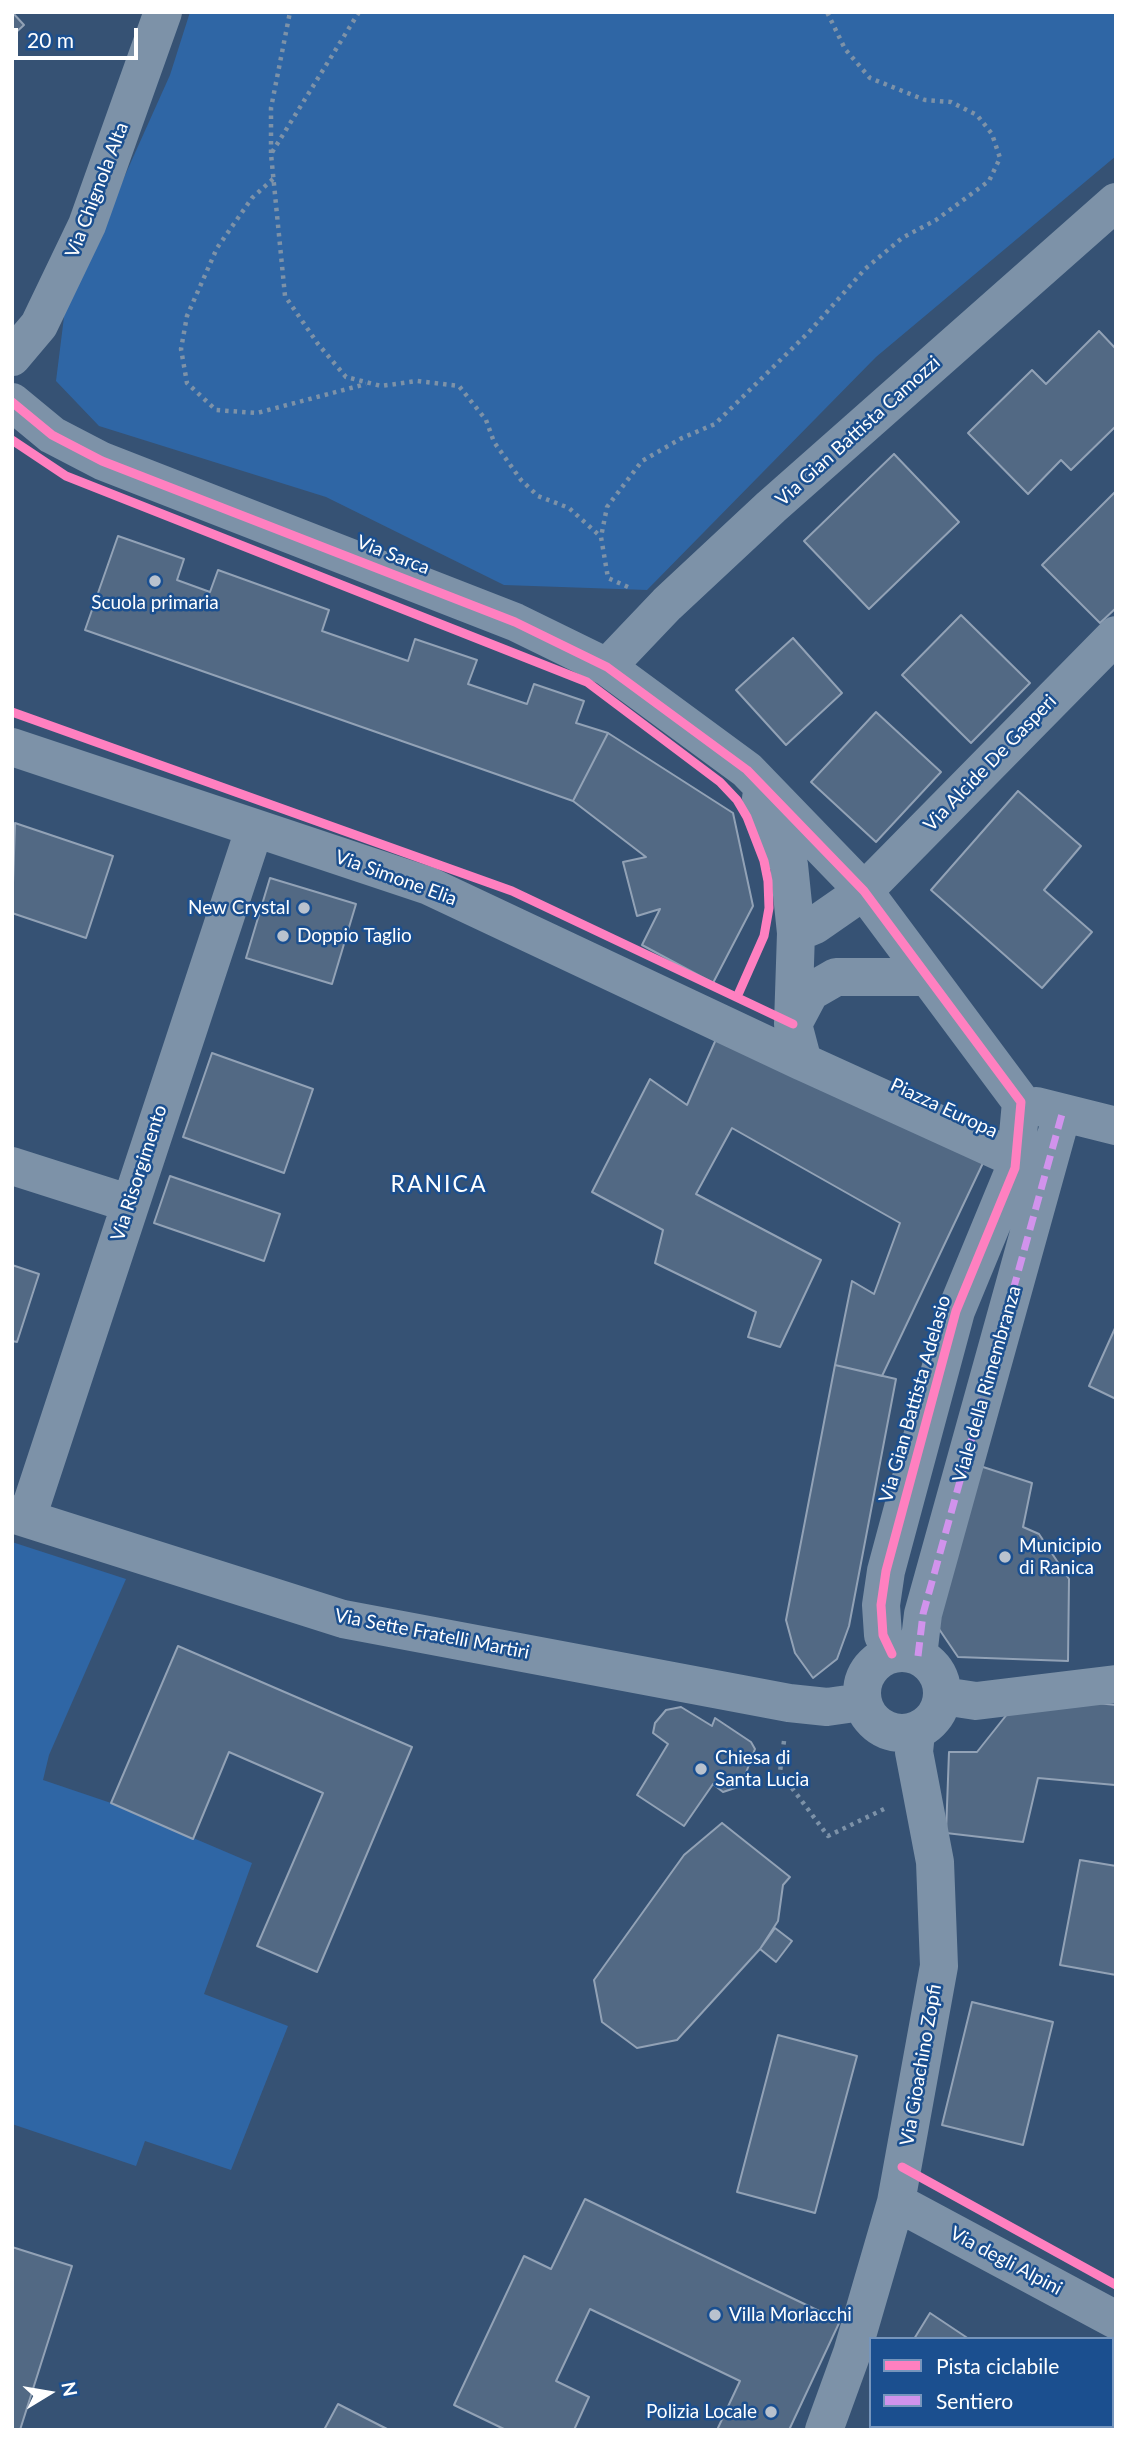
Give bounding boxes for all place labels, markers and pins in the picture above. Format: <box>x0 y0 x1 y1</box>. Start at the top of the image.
marker: Scuola primaria <box>147 573 163 589</box>
place label: Scuola primaria <box>91 592 219 614</box>
place label: New Crystal <box>188 897 290 919</box>
marker: New Crystal <box>296 900 312 916</box>
place label: Doppio Taglio <box>297 925 412 947</box>
marker: Doppio Taglio <box>275 928 291 944</box>
place label: Municipio di Ranica <box>1019 1535 1102 1579</box>
marker: Municipio di Ranica <box>997 1549 1013 1565</box>
place label: Chiesa di Santa Lucia <box>715 1747 809 1791</box>
marker: Chiesa di Santa Lucia <box>693 1761 709 1777</box>
place label: Villa Morlacchi <box>729 2304 852 2326</box>
marker: Villa Morlacchi <box>707 2307 723 2323</box>
place label: Polizia Locale <box>646 2401 757 2423</box>
marker: Polizia Locale <box>763 2404 779 2420</box>

